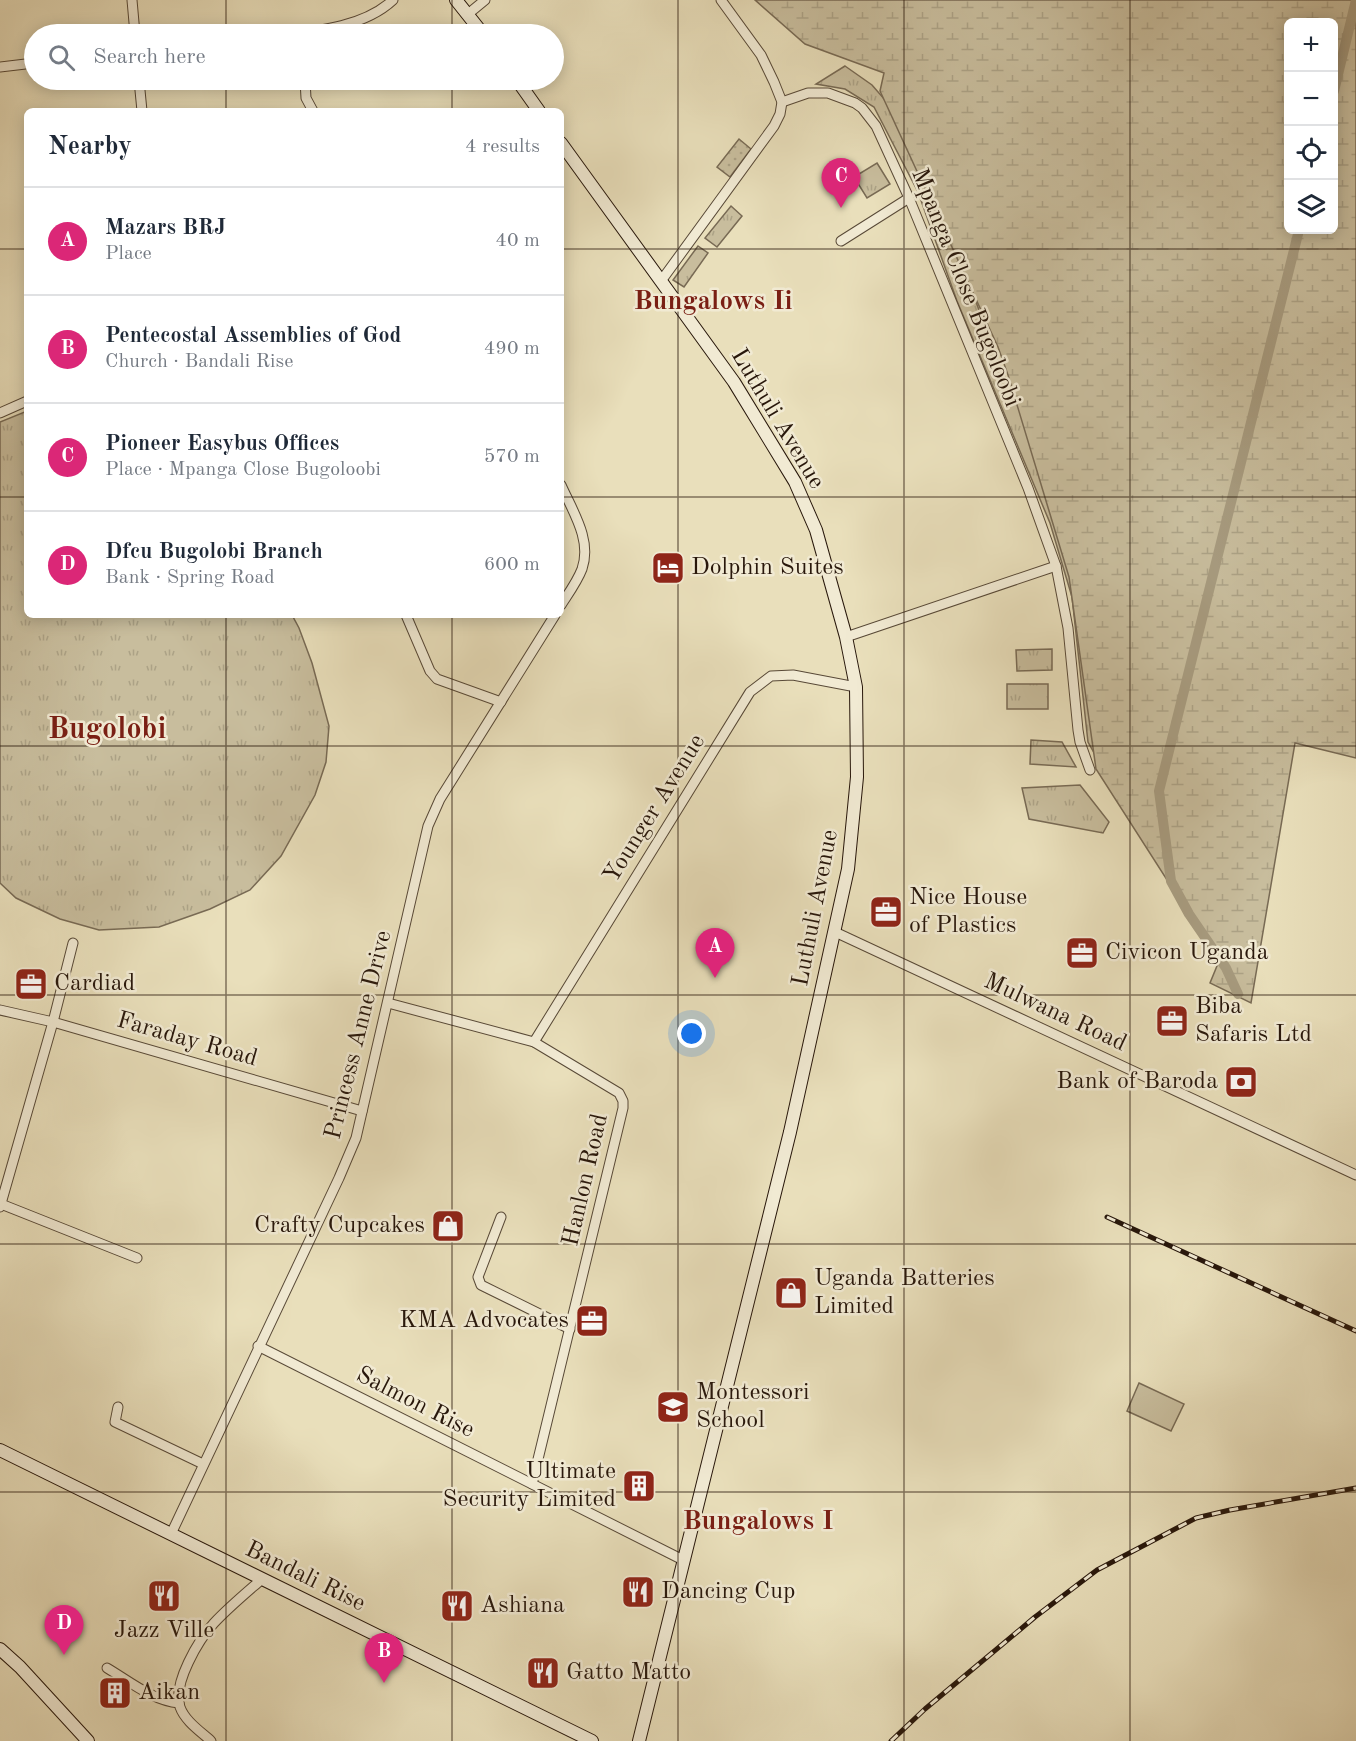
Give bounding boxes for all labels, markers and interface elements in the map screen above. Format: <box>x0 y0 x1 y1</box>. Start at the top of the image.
map controls <box>1284 18 1338 234</box>
button: + <box>1284 18 1338 72</box>
search box <box>24 24 564 90</box>
icon: search <box>45 41 78 74</box>
text: Search here <box>93 46 206 68</box>
button: − <box>1284 72 1338 126</box>
button: locate <box>1284 126 1338 180</box>
text: Nearby <box>48 134 132 160</box>
text: 4 results <box>465 137 540 157</box>
pin: C <box>822 158 860 208</box>
street label: Mpanga Close Bugoloobi <box>906 165 1024 411</box>
button: layers <box>1284 180 1338 234</box>
text: Mazars BRJ <box>105 217 226 239</box>
text: A <box>60 231 75 251</box>
text: 40 m <box>495 231 540 251</box>
text: Place <box>105 244 152 264</box>
district label: Bungalows Ii <box>633 288 793 315</box>
text: Pentecostal Assemblies of God <box>105 325 401 347</box>
text: B <box>60 339 75 359</box>
text: 490 m <box>484 339 540 359</box>
street label: Luthuli Avenue <box>726 345 828 493</box>
text: Church · Bandali Rise <box>105 352 293 372</box>
text: Pioneer Easybus Offices <box>105 433 339 455</box>
text: C <box>61 447 74 467</box>
text: 570 m <box>484 447 540 467</box>
text: Place · Mpanga Close Bugoloobi <box>105 460 381 480</box>
text: Dfcu Bugolobi Branch <box>105 541 323 563</box>
hotel icon: Dolphin Suites <box>650 550 686 586</box>
text: D <box>60 555 75 575</box>
text: 600 m <box>484 555 540 575</box>
place label: Dolphin Suites <box>691 556 844 580</box>
text: Bank · Spring Road <box>105 568 275 588</box>
district label: Bugolobi <box>48 715 166 745</box>
street label: Younger Avenue <box>600 730 710 888</box>
street label: Luthuli Avenue <box>789 828 843 988</box>
place label: Nice House of Plastics <box>909 886 1027 938</box>
office icon: Nice House of Plastics <box>868 894 904 930</box>
street label: Princess Anne Drive <box>321 928 397 1142</box>
pin: A <box>696 928 734 978</box>
office icon: Civicon Uganda <box>1064 935 1100 971</box>
place label: Civicon Uganda <box>1105 941 1269 965</box>
office icon: Cardiad <box>13 966 49 1002</box>
street label: Mulwana Road <box>980 970 1130 1056</box>
place label: Cardiad <box>54 972 135 996</box>
place label: Biba Safaris Ltd <box>1195 995 1312 1047</box>
office icon: Biba Safaris Ltd <box>1154 1003 1190 1039</box>
street label: Faraday Road <box>114 1008 260 1072</box>
your location <box>677 1019 706 1048</box>
bank icon: Bank of Baroda <box>1223 1064 1259 1100</box>
place label: Bank of Baroda <box>1056 1070 1218 1094</box>
street label: Hanlon Road <box>559 1111 613 1249</box>
shop icon: Crafty Cupcakes <box>430 1208 466 1244</box>
place label: Crafty Cupcakes <box>254 1214 425 1238</box>
place label: Uganda Batteries Limited <box>814 1267 995 1319</box>
shop icon: Uganda Batteries Limited <box>773 1275 809 1311</box>
office icon: KMA Advocates <box>574 1303 610 1339</box>
place label: KMA Advocates <box>399 1309 569 1333</box>
street label: Salmon Rise <box>352 1363 478 1443</box>
place label: Montessori School <box>696 1381 809 1433</box>
school or university icon: Montessori School <box>655 1389 691 1425</box>
place label: Ultimate Security Limited <box>443 1460 616 1512</box>
building icon: Ultimate Security Limited <box>621 1468 657 1504</box>
district label: Bungalows I <box>682 1508 834 1535</box>
street label: Bandali Rise <box>241 1538 369 1616</box>
restaurant icon: Dancing Cup <box>620 1574 656 1610</box>
restaurant icon: Jazz Ville <box>146 1578 182 1614</box>
place label: Dancing Cup <box>661 1580 795 1604</box>
restaurant icon: Ashiana <box>439 1588 475 1624</box>
place label: Ashiana <box>480 1594 565 1618</box>
pin: D <box>44 1606 84 1655</box>
place label: Jazz Ville <box>114 1619 214 1643</box>
pin: B <box>364 1634 404 1683</box>
restaurant icon: Gatto Matto <box>525 1655 561 1691</box>
place label: Gatto Matto <box>566 1661 691 1685</box>
building icon: Aikan <box>97 1675 133 1711</box>
place label: Aikan <box>138 1681 200 1705</box>

